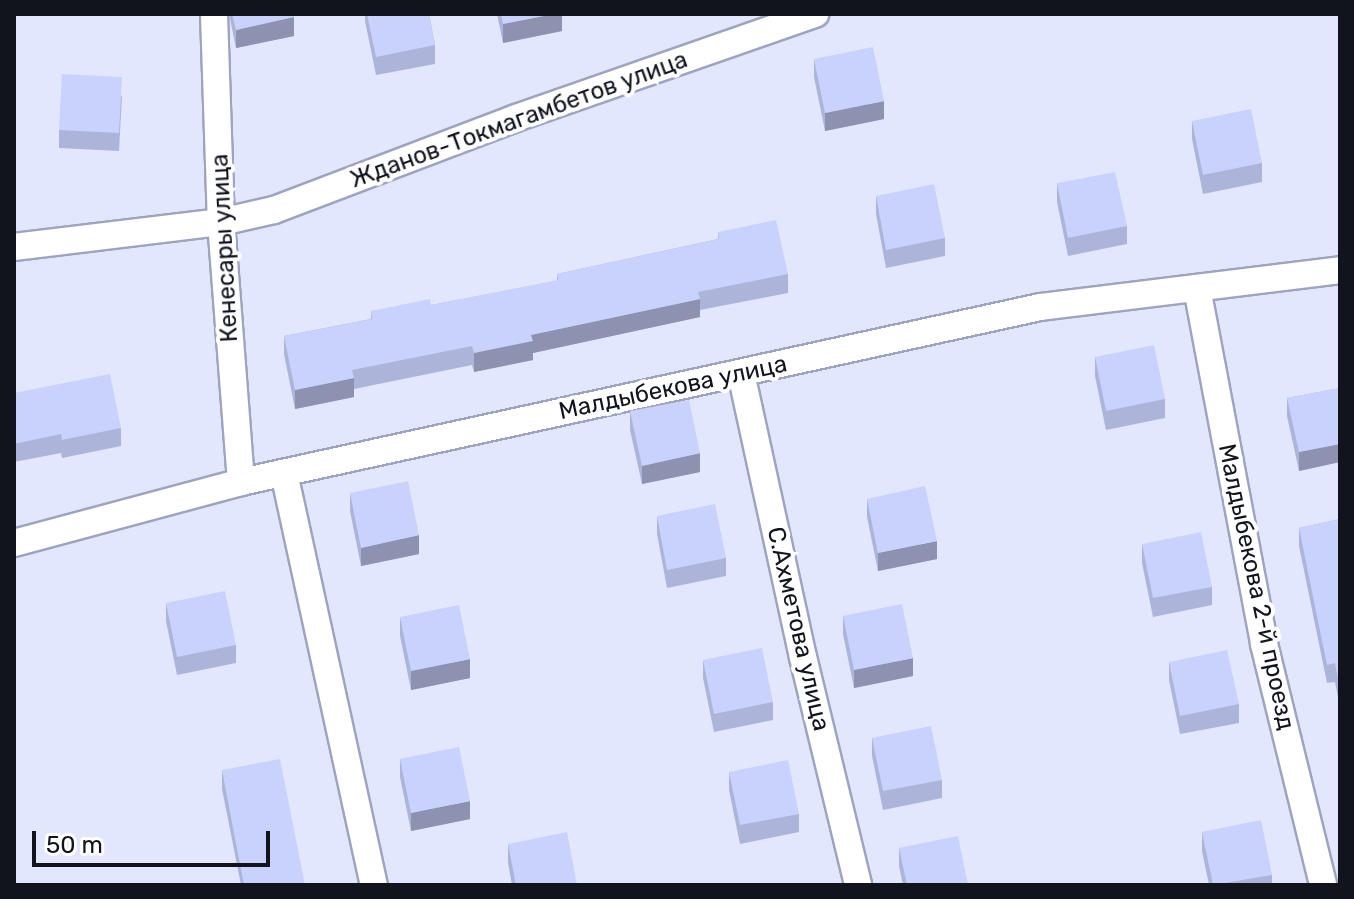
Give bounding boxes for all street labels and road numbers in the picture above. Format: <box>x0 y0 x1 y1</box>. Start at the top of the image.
street label: Жданов-Токмагамбетов улица <box>346 45 692 195</box>
street label: Кенесары улица <box>206 153 244 343</box>
street label: Малдыбекова улица <box>556 350 790 426</box>
street label: Малдыбекова 2-й проезд <box>1212 441 1300 733</box>
street label: С.Ахметова улица <box>761 524 835 734</box>

